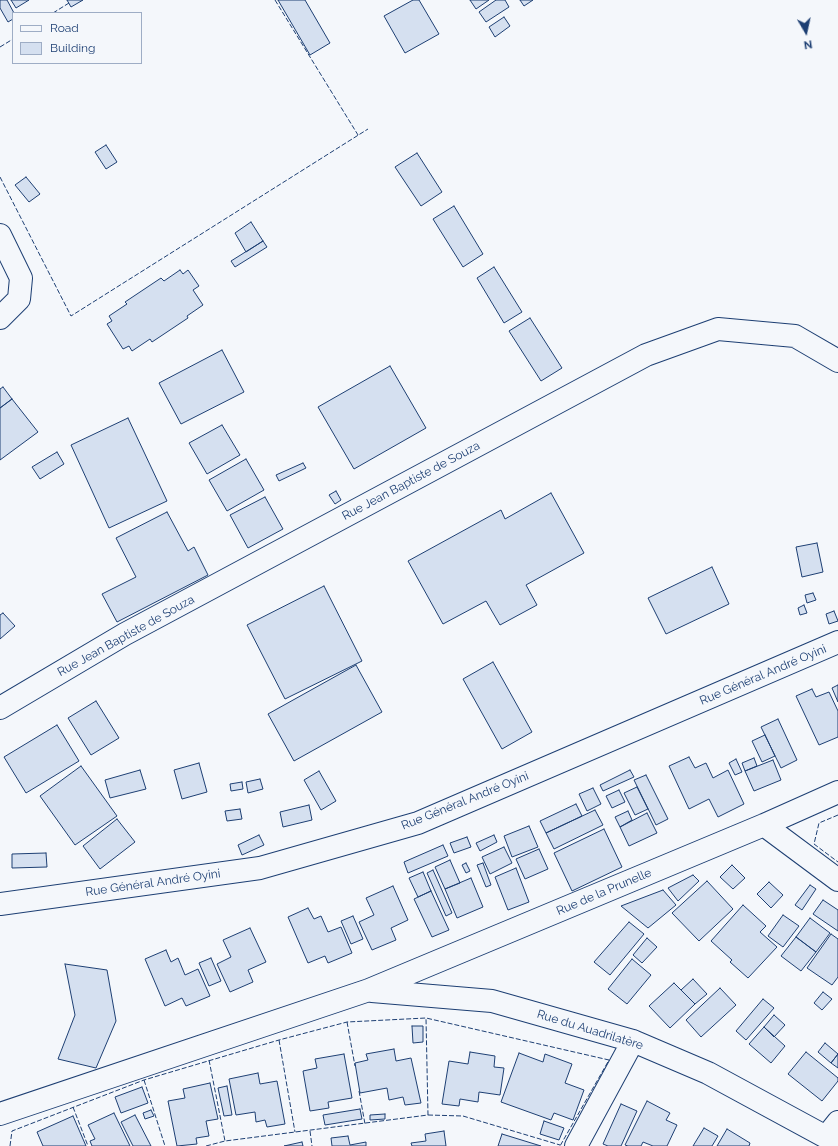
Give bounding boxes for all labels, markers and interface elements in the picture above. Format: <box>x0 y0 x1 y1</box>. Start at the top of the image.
legend <box>12 12 142 64</box>
north arrow <box>786 12 826 52</box>
text: Road <box>50 21 79 35</box>
text: N <box>803 37 813 51</box>
text: Building <box>50 41 96 55</box>
street label: Rue Jean Baptiste de Souza <box>340 438 482 524</box>
street label: Rue Jean Baptiste de Souza <box>55 592 197 680</box>
street label: Rue Général André Oyini <box>698 642 828 708</box>
street label: Rue Général André Oyini <box>399 769 531 833</box>
street label: Rue de la Prunelle <box>554 865 654 919</box>
street label: Rue Général André Oyini <box>85 866 221 900</box>
street label: Rue du Auadrilatère <box>535 1007 645 1053</box>

